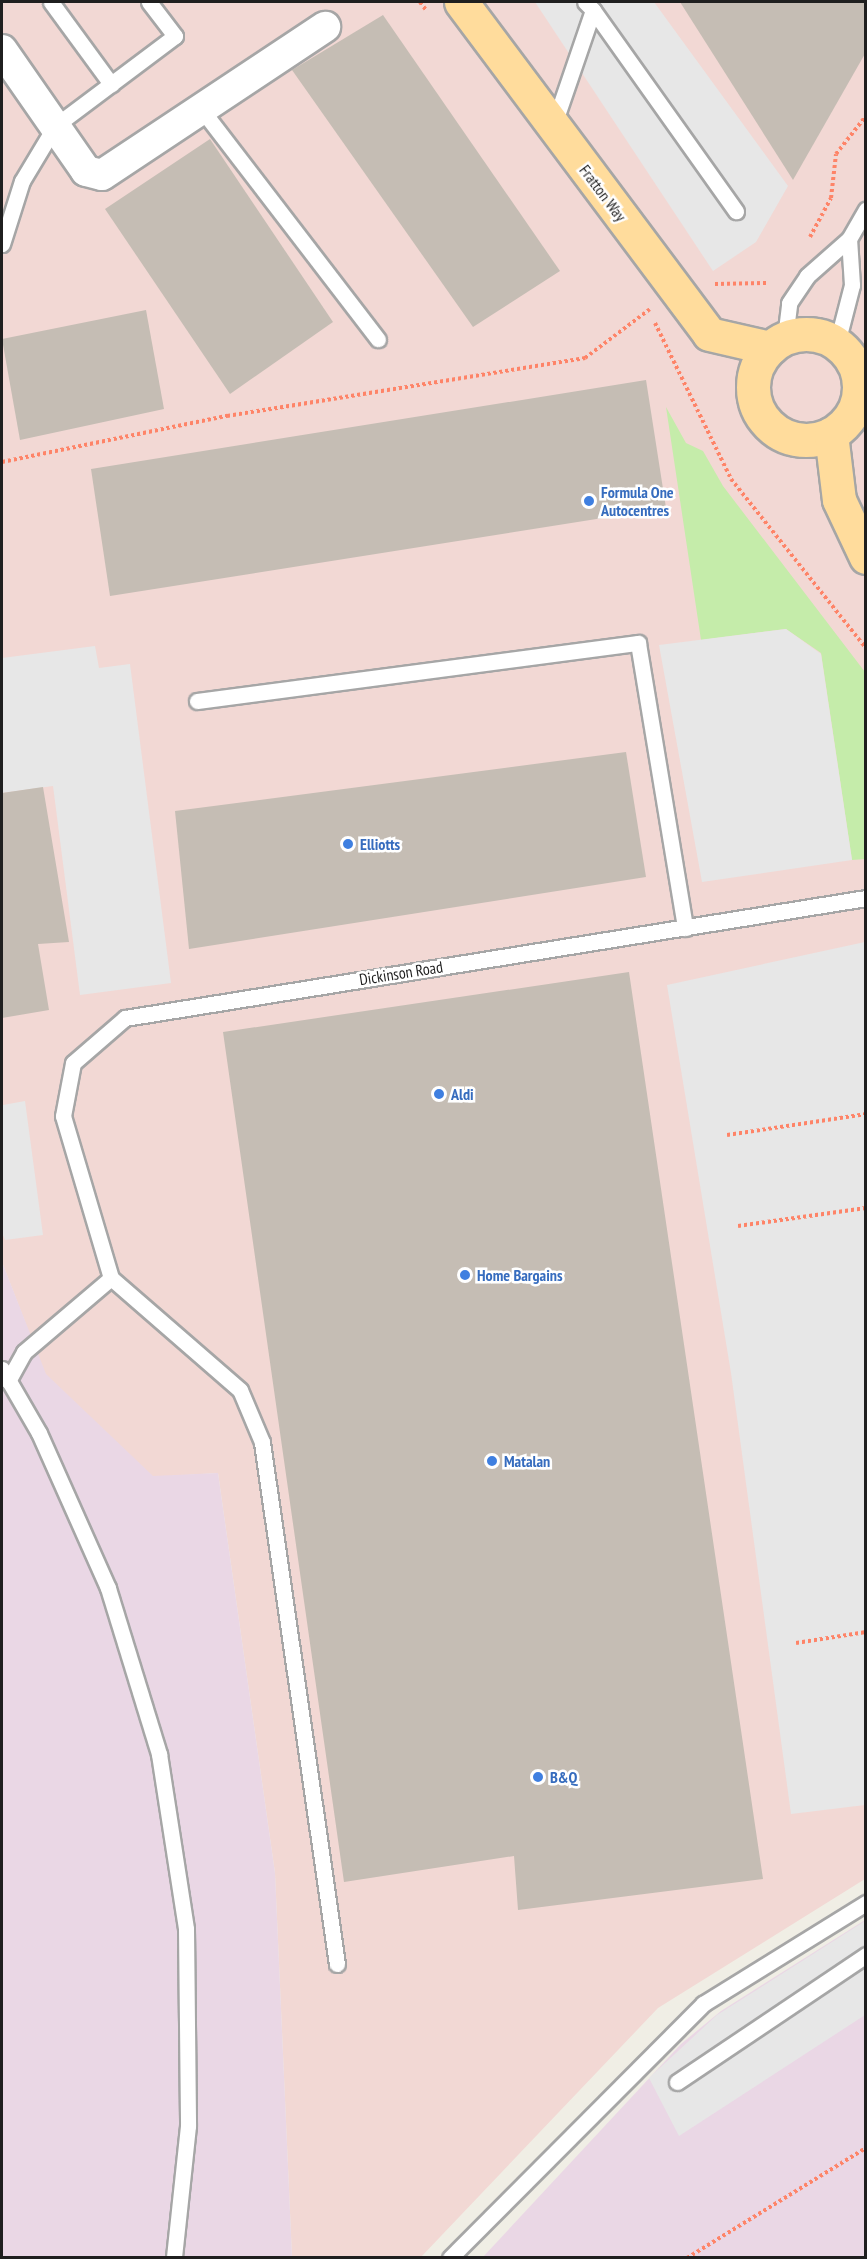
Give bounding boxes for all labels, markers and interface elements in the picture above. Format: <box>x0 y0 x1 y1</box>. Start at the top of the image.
street label: Fratton Way <box>575 161 631 225</box>
place label: Formula One Autocentres <box>601 482 674 520</box>
marker: Formula One Autocentres <box>582 494 596 508</box>
place label: Elliotts <box>360 834 400 854</box>
marker: Elliotts <box>341 837 355 851</box>
street label: Dickinson Road <box>358 957 444 989</box>
place label: Aldi <box>451 1084 474 1104</box>
marker: Aldi <box>432 1087 446 1101</box>
place label: Home Bargains <box>477 1265 563 1285</box>
marker: Home Bargains <box>458 1268 472 1282</box>
place label: Matalan <box>504 1451 550 1471</box>
marker: Matalan <box>485 1454 499 1468</box>
place label: B&Q <box>550 1767 577 1787</box>
marker: B&Q <box>531 1770 545 1784</box>

